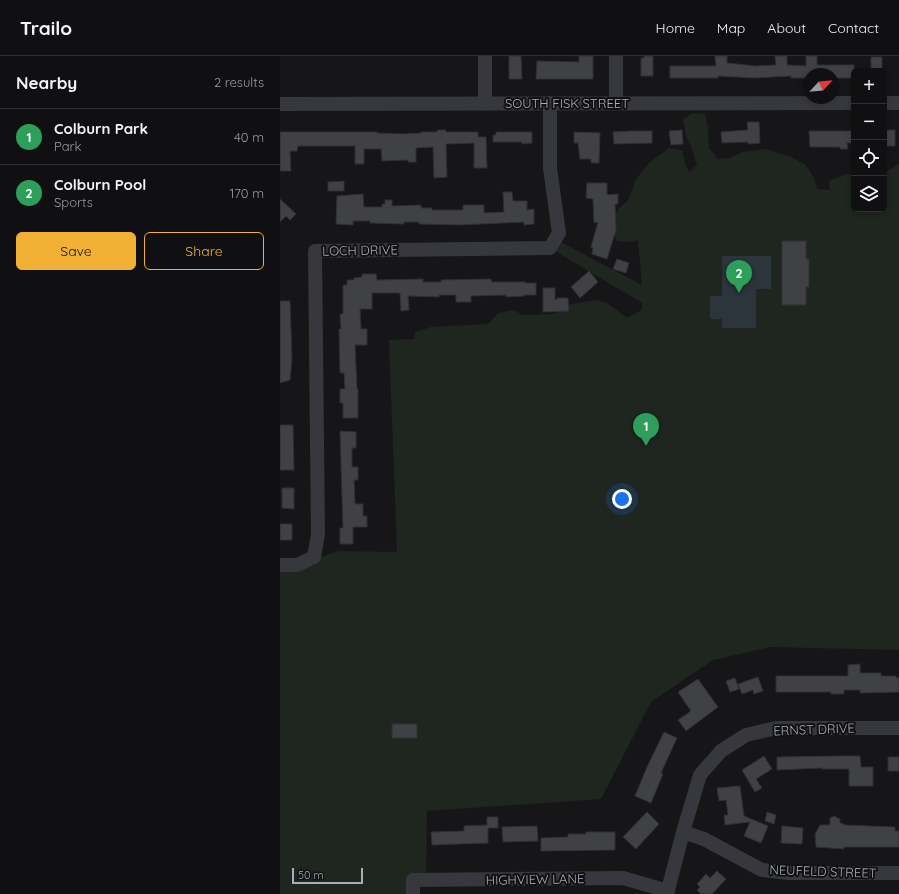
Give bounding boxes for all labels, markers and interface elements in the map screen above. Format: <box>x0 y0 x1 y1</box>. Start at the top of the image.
text: Trailo <box>20 16 72 40</box>
text: Home <box>656 19 695 37</box>
text: Map <box>717 19 745 37</box>
text: About <box>767 19 806 37</box>
text: Contact <box>828 19 879 37</box>
north arrow <box>803 68 839 104</box>
map controls <box>851 68 887 212</box>
button: + <box>851 68 887 104</box>
text: Nearby <box>16 72 77 93</box>
text: 2 results <box>214 74 264 90</box>
street label: SOUTH FISK STREET <box>505 95 629 111</box>
button: − <box>851 104 887 140</box>
text: Colburn Park <box>54 119 148 138</box>
text: 1 <box>26 129 32 145</box>
text: 40 m <box>234 129 264 145</box>
text: Park <box>54 138 82 154</box>
button: locate <box>851 140 887 176</box>
text: Colburn Pool <box>54 175 146 194</box>
button: layers <box>851 176 887 212</box>
text: 2 <box>25 185 33 201</box>
text: 170 m <box>229 185 264 201</box>
text: Sports <box>54 194 93 210</box>
button: Save <box>16 232 136 270</box>
button: Share <box>144 232 264 270</box>
street label: LOCH DRIVE <box>322 241 398 259</box>
pin: 2 <box>726 260 752 293</box>
pin: 1 <box>633 413 659 446</box>
your location <box>612 489 632 509</box>
street label: ERNST DRIVE <box>773 720 855 738</box>
street label: NEUFELD STREET <box>769 861 877 881</box>
scale bar <box>292 866 363 885</box>
text: 50 m <box>298 868 324 882</box>
street label: HIGHVIEW LANE <box>486 870 584 888</box>

